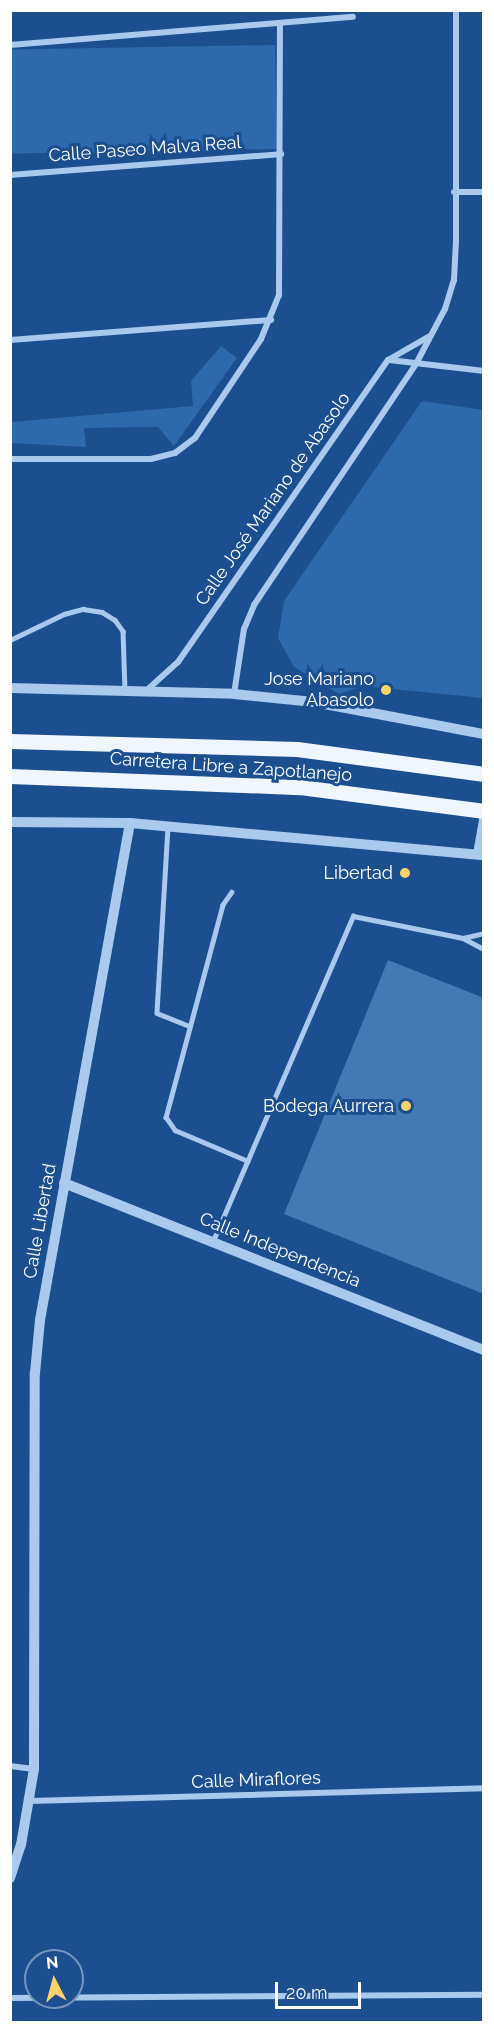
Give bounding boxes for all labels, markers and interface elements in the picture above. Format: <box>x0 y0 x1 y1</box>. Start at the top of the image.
street label: Calle Paseo Malva Real <box>48 131 242 167</box>
street label: Calle José Mariano de Abasolo <box>191 388 355 610</box>
place label: Jose Mariano Abasolo <box>264 669 374 712</box>
marker: Jose Mariano Abasolo <box>379 683 393 697</box>
street label: Carretera Libre a Zapotlanejo <box>109 748 353 786</box>
place label: Libertad <box>324 862 393 884</box>
marker: Libertad <box>398 866 412 880</box>
place label: Bodega Aurrera <box>262 1095 394 1117</box>
marker: Bodega Aurrera <box>399 1099 413 1113</box>
street label: Calle Libertad <box>19 1162 61 1280</box>
street label: Calle Independencia <box>196 1208 364 1292</box>
street label: Calle Miraflores <box>191 1767 321 1793</box>
north arrow <box>24 1949 84 2009</box>
text: N <box>45 1953 59 1973</box>
scale bar <box>278 1970 364 2008</box>
text: 20 m <box>286 1982 328 2003</box>

